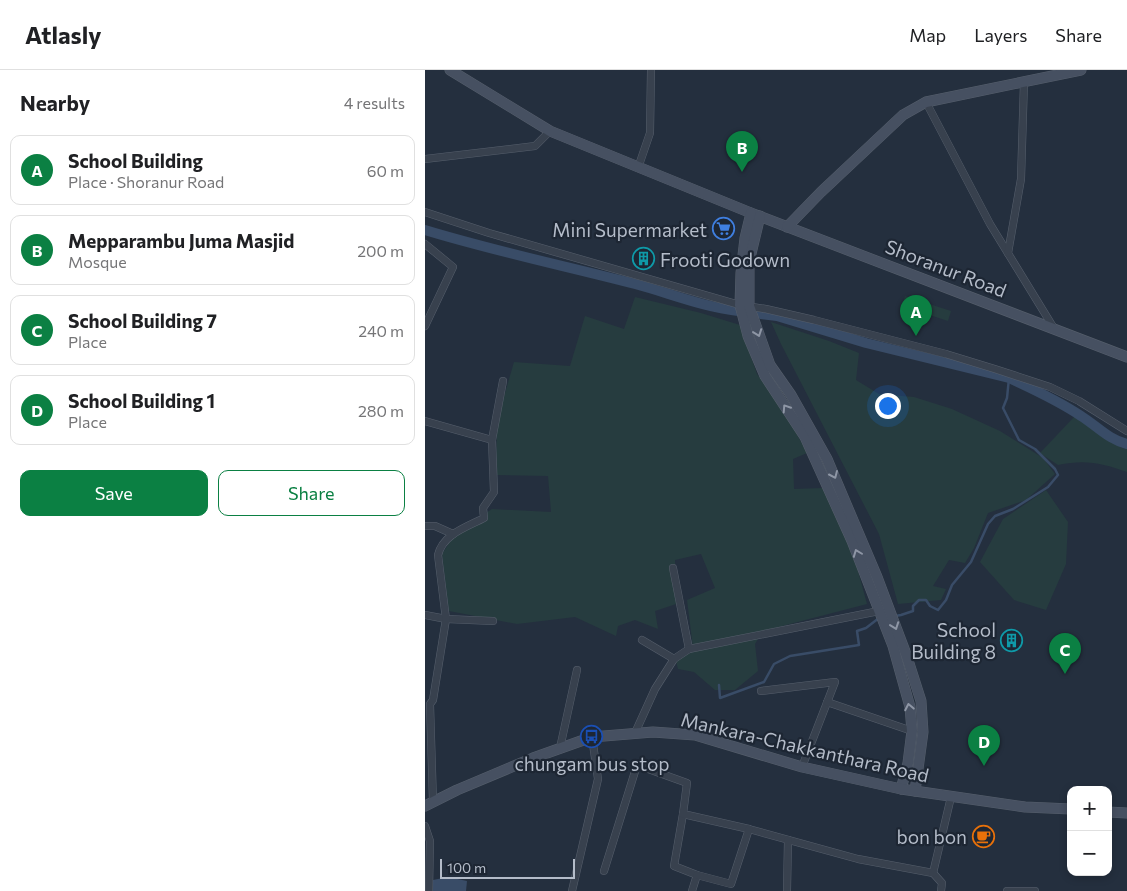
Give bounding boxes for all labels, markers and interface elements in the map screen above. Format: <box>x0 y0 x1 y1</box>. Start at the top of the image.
text: Atlasly <box>25 20 102 49</box>
text: Map <box>909 24 946 46</box>
text: Layers <box>974 24 1027 46</box>
text: Share <box>1055 24 1102 46</box>
text: Nearby <box>20 90 90 115</box>
text: 4 results <box>344 93 405 112</box>
pin: B <box>726 131 758 172</box>
text: School Building <box>68 149 203 172</box>
text: A <box>31 161 43 180</box>
text: 60 m <box>367 161 404 180</box>
text: Place · Shoranur Road <box>68 172 224 191</box>
supermarket icon: Mini Supermarket <box>711 217 735 241</box>
place label: Mini Supermarket <box>552 218 707 241</box>
text: Mepparambu Juma Masjid <box>68 229 294 252</box>
street label: Shoranur Road <box>882 234 1010 302</box>
text: B <box>32 241 42 260</box>
text: 200 m <box>357 241 404 260</box>
building icon: Frooti Godown <box>632 247 656 271</box>
place label: Frooti Godown <box>660 248 790 271</box>
text: Mosque <box>68 252 127 271</box>
pin: A <box>900 295 932 336</box>
text: School Building 7 <box>68 309 217 332</box>
text: C <box>32 321 42 340</box>
text: 240 m <box>358 321 404 340</box>
one-way arrow <box>752 328 762 336</box>
text: Place <box>68 332 107 351</box>
text: School Building 1 <box>68 389 215 412</box>
your location <box>875 393 901 419</box>
text: D <box>31 401 43 420</box>
text: 280 m <box>358 401 404 420</box>
one-way arrow <box>783 404 792 413</box>
text: Place <box>68 412 107 431</box>
button: Save <box>20 470 208 516</box>
button: Share <box>218 470 405 516</box>
one-way arrow <box>828 470 839 479</box>
one-way arrow <box>853 549 863 558</box>
place label: School Building 8 <box>911 618 996 663</box>
one-way arrow <box>889 621 899 629</box>
building icon: School Building 8 <box>1000 628 1024 652</box>
pin: C <box>1049 633 1081 674</box>
one-way arrow <box>904 703 914 711</box>
street label: Mankara-Chakkanthara Road <box>679 707 931 787</box>
bus stop icon: chungam bus stop <box>580 725 604 749</box>
pin: D <box>968 725 1000 766</box>
place label: chungam bus stop <box>514 752 670 775</box>
map controls <box>1067 786 1112 876</box>
button: + <box>1067 786 1112 831</box>
cafe icon: bon bon <box>971 824 995 848</box>
place label: bon bon <box>896 825 967 848</box>
button: − <box>1067 831 1112 876</box>
scale bar <box>440 856 575 879</box>
text: 100 m <box>447 859 486 876</box>

